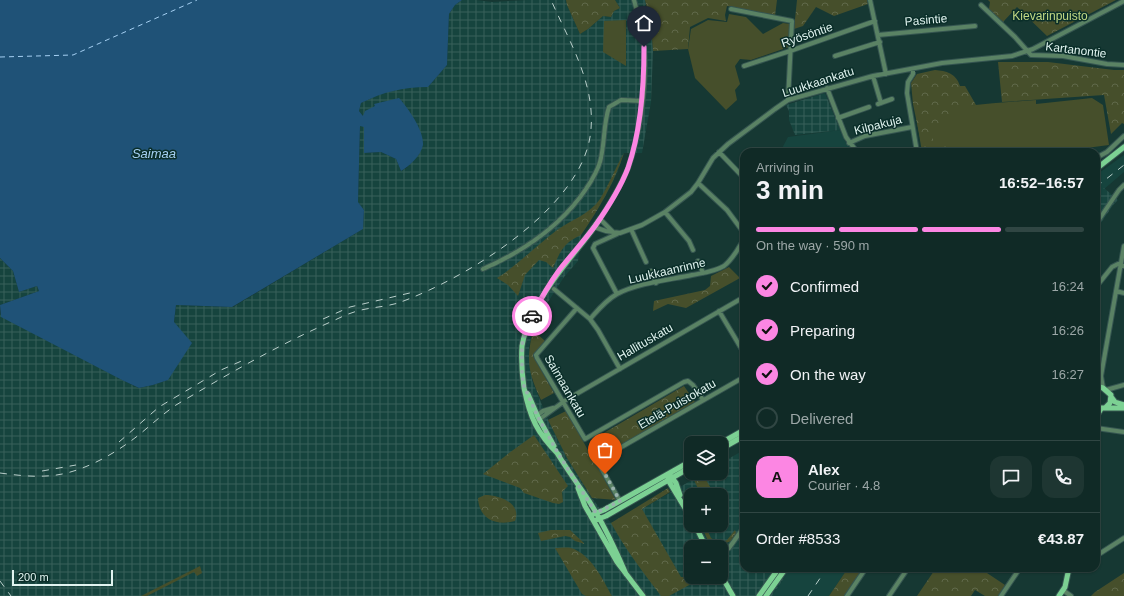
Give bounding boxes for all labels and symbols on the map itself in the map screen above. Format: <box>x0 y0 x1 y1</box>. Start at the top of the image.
pin <box>627 6 661 47</box>
park label: Kievarinpuisto <box>1012 9 1088 23</box>
street label: Pasintie <box>904 11 948 29</box>
street label: Ryösöntie <box>779 20 835 50</box>
street label: Kartanontie <box>1045 39 1108 61</box>
street label: Luukkaankatu <box>780 64 856 100</box>
street label: Kilpakuja <box>853 112 904 138</box>
water label: Saimaa <box>132 146 176 161</box>
street label: Luukkaanrinne <box>627 255 707 287</box>
courier <box>512 296 552 336</box>
street label: Hallituskatu <box>615 320 675 364</box>
street label: Saimaankatu <box>541 352 589 420</box>
street label: Etelä-Puistokatu <box>636 376 718 432</box>
pin <box>588 433 622 474</box>
scale bar <box>12 568 113 587</box>

